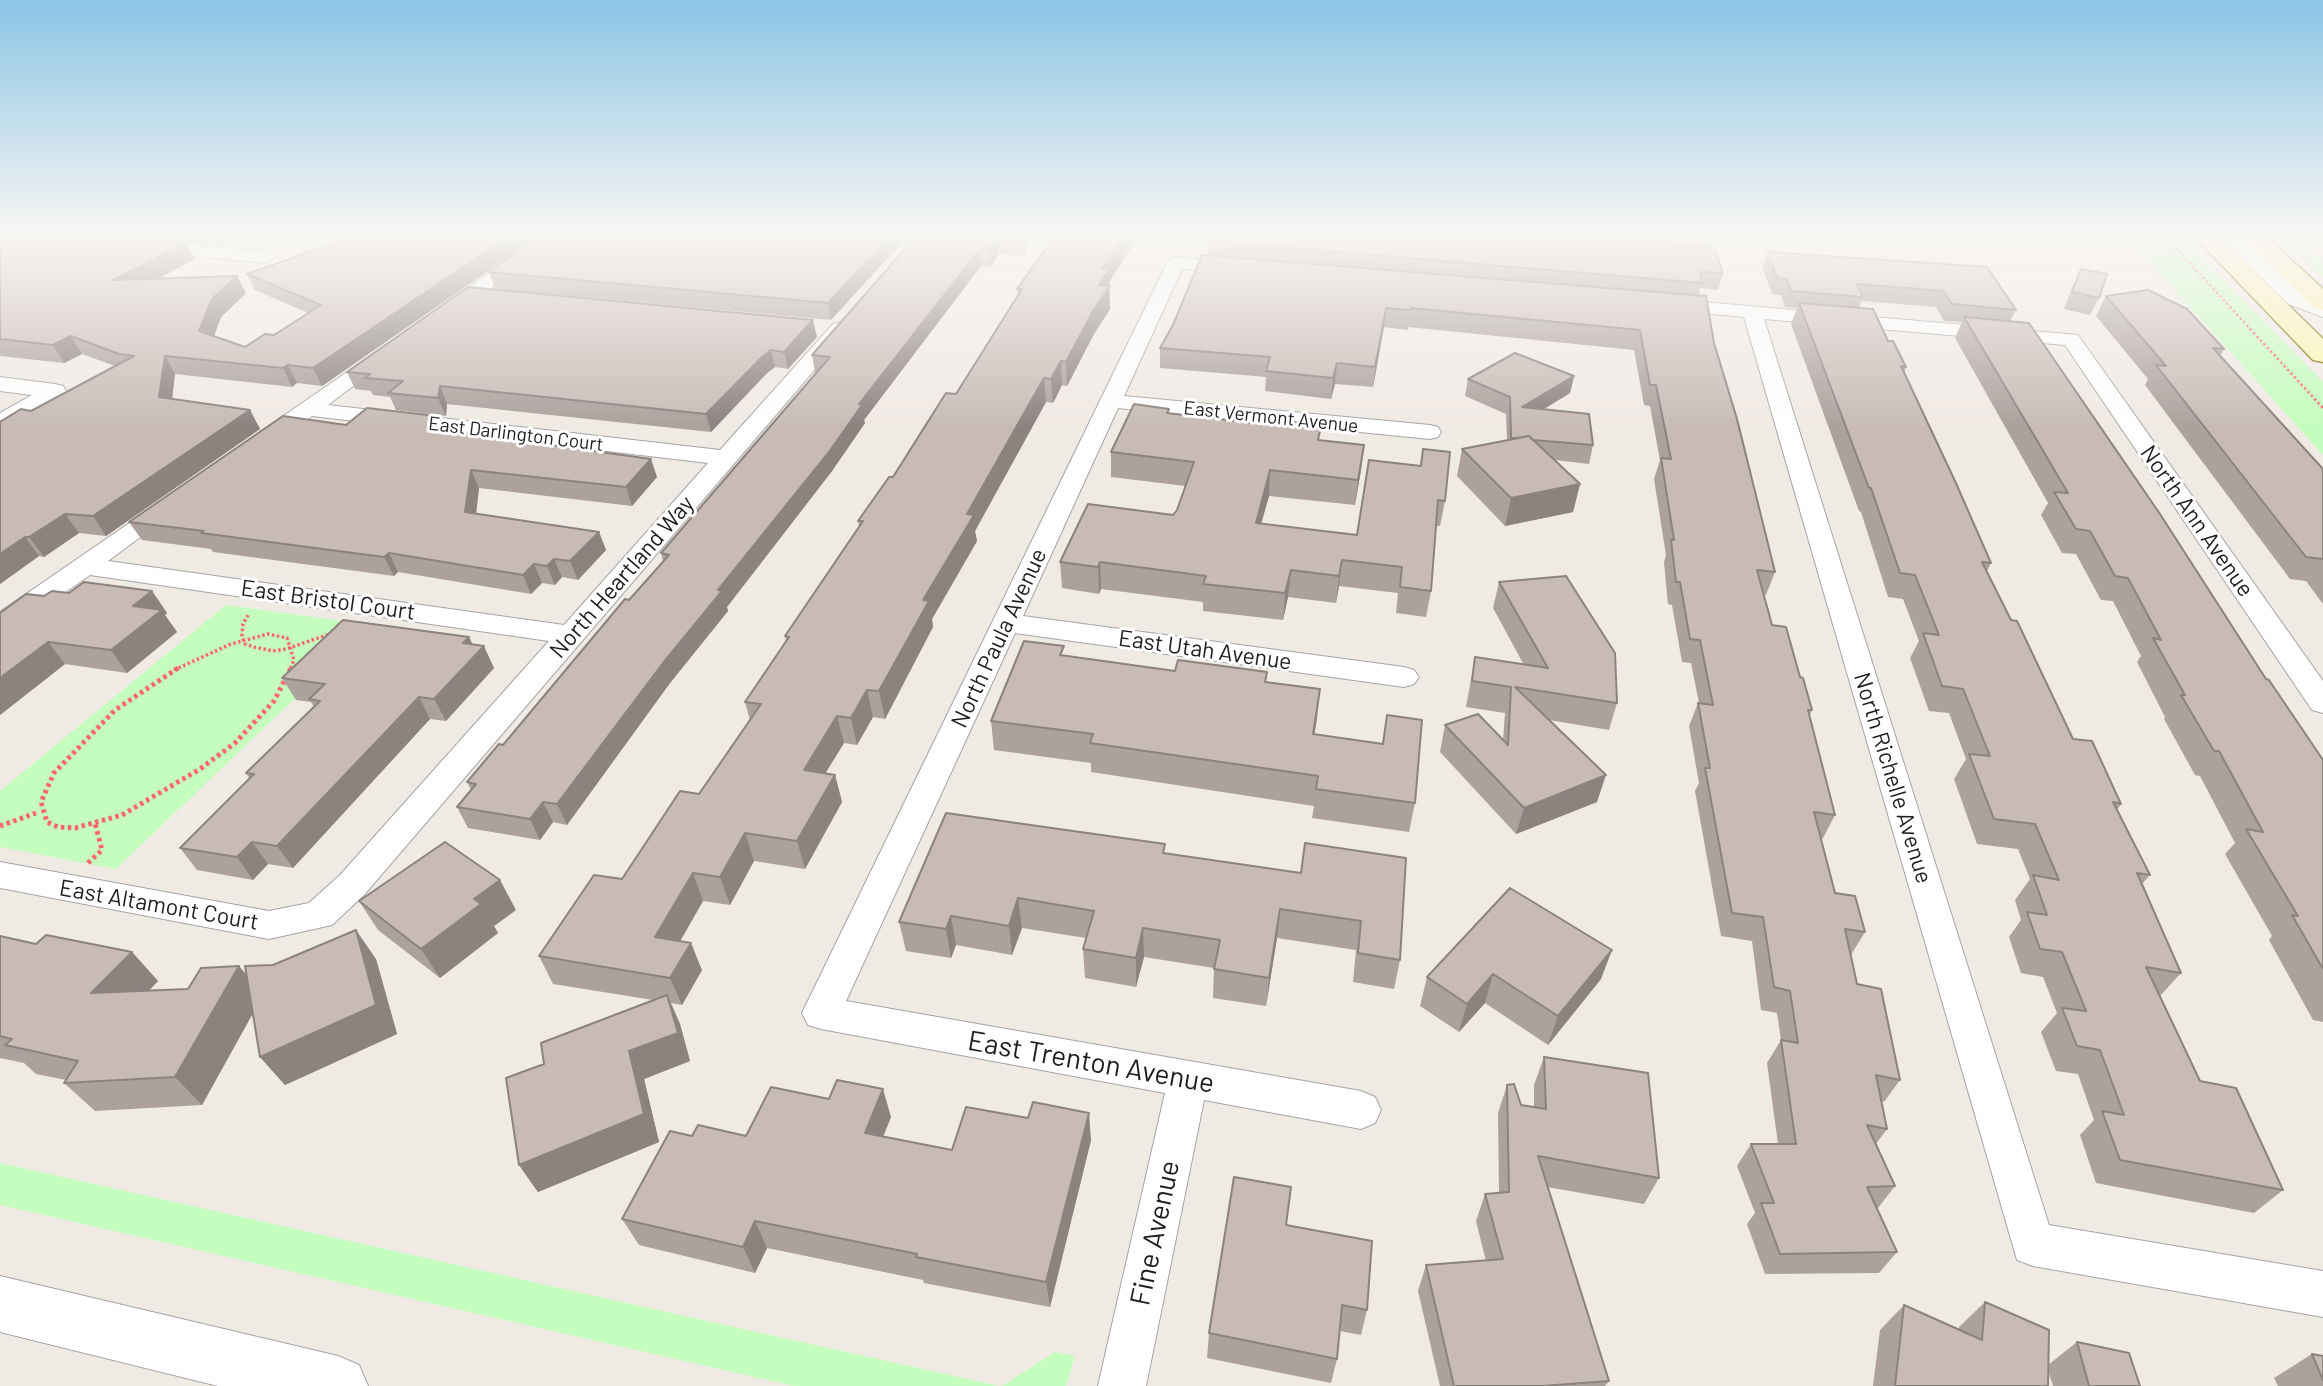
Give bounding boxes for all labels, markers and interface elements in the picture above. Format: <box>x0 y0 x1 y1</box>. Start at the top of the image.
street label: East Vermont Avenue <box>1182 396 1360 438</box>
street label: East Darlington Court <box>427 412 605 456</box>
street label: North Ann Avenue <box>2134 440 2260 602</box>
street label: North Heartland Way <box>544 490 700 664</box>
street label: North Paula Avenue <box>945 544 1053 732</box>
street label: East Bristol Court <box>239 574 417 626</box>
street label: East Utah Avenue <box>1117 624 1293 676</box>
street label: North Richelle Avenue <box>1848 669 1938 887</box>
street label: East Altamont Court <box>57 874 261 936</box>
street label: East Trenton Avenue <box>965 1024 1217 1100</box>
street label: Fine Avenue <box>1123 1157 1187 1309</box>

